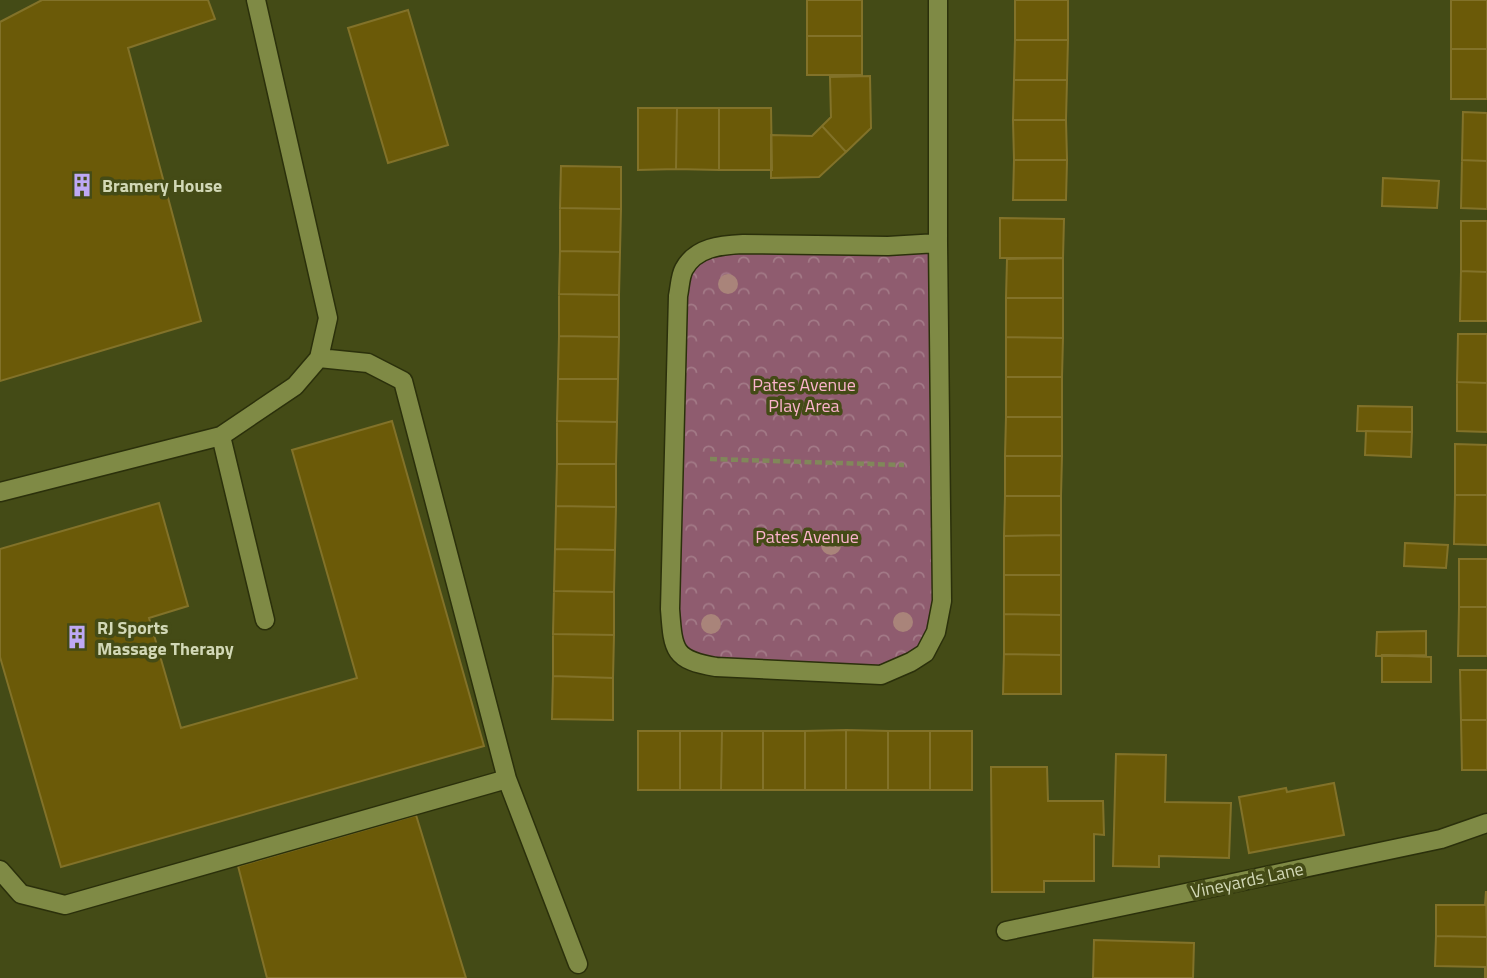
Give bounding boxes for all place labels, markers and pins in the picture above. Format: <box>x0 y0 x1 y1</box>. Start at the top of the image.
building icon: Bramery House <box>68 171 96 199</box>
place label: Bramery House <box>102 172 222 199</box>
place label: RJ Sports Massage Therapy <box>97 614 234 662</box>
building icon: RJ Sports Massage Therapy <box>63 623 91 651</box>

